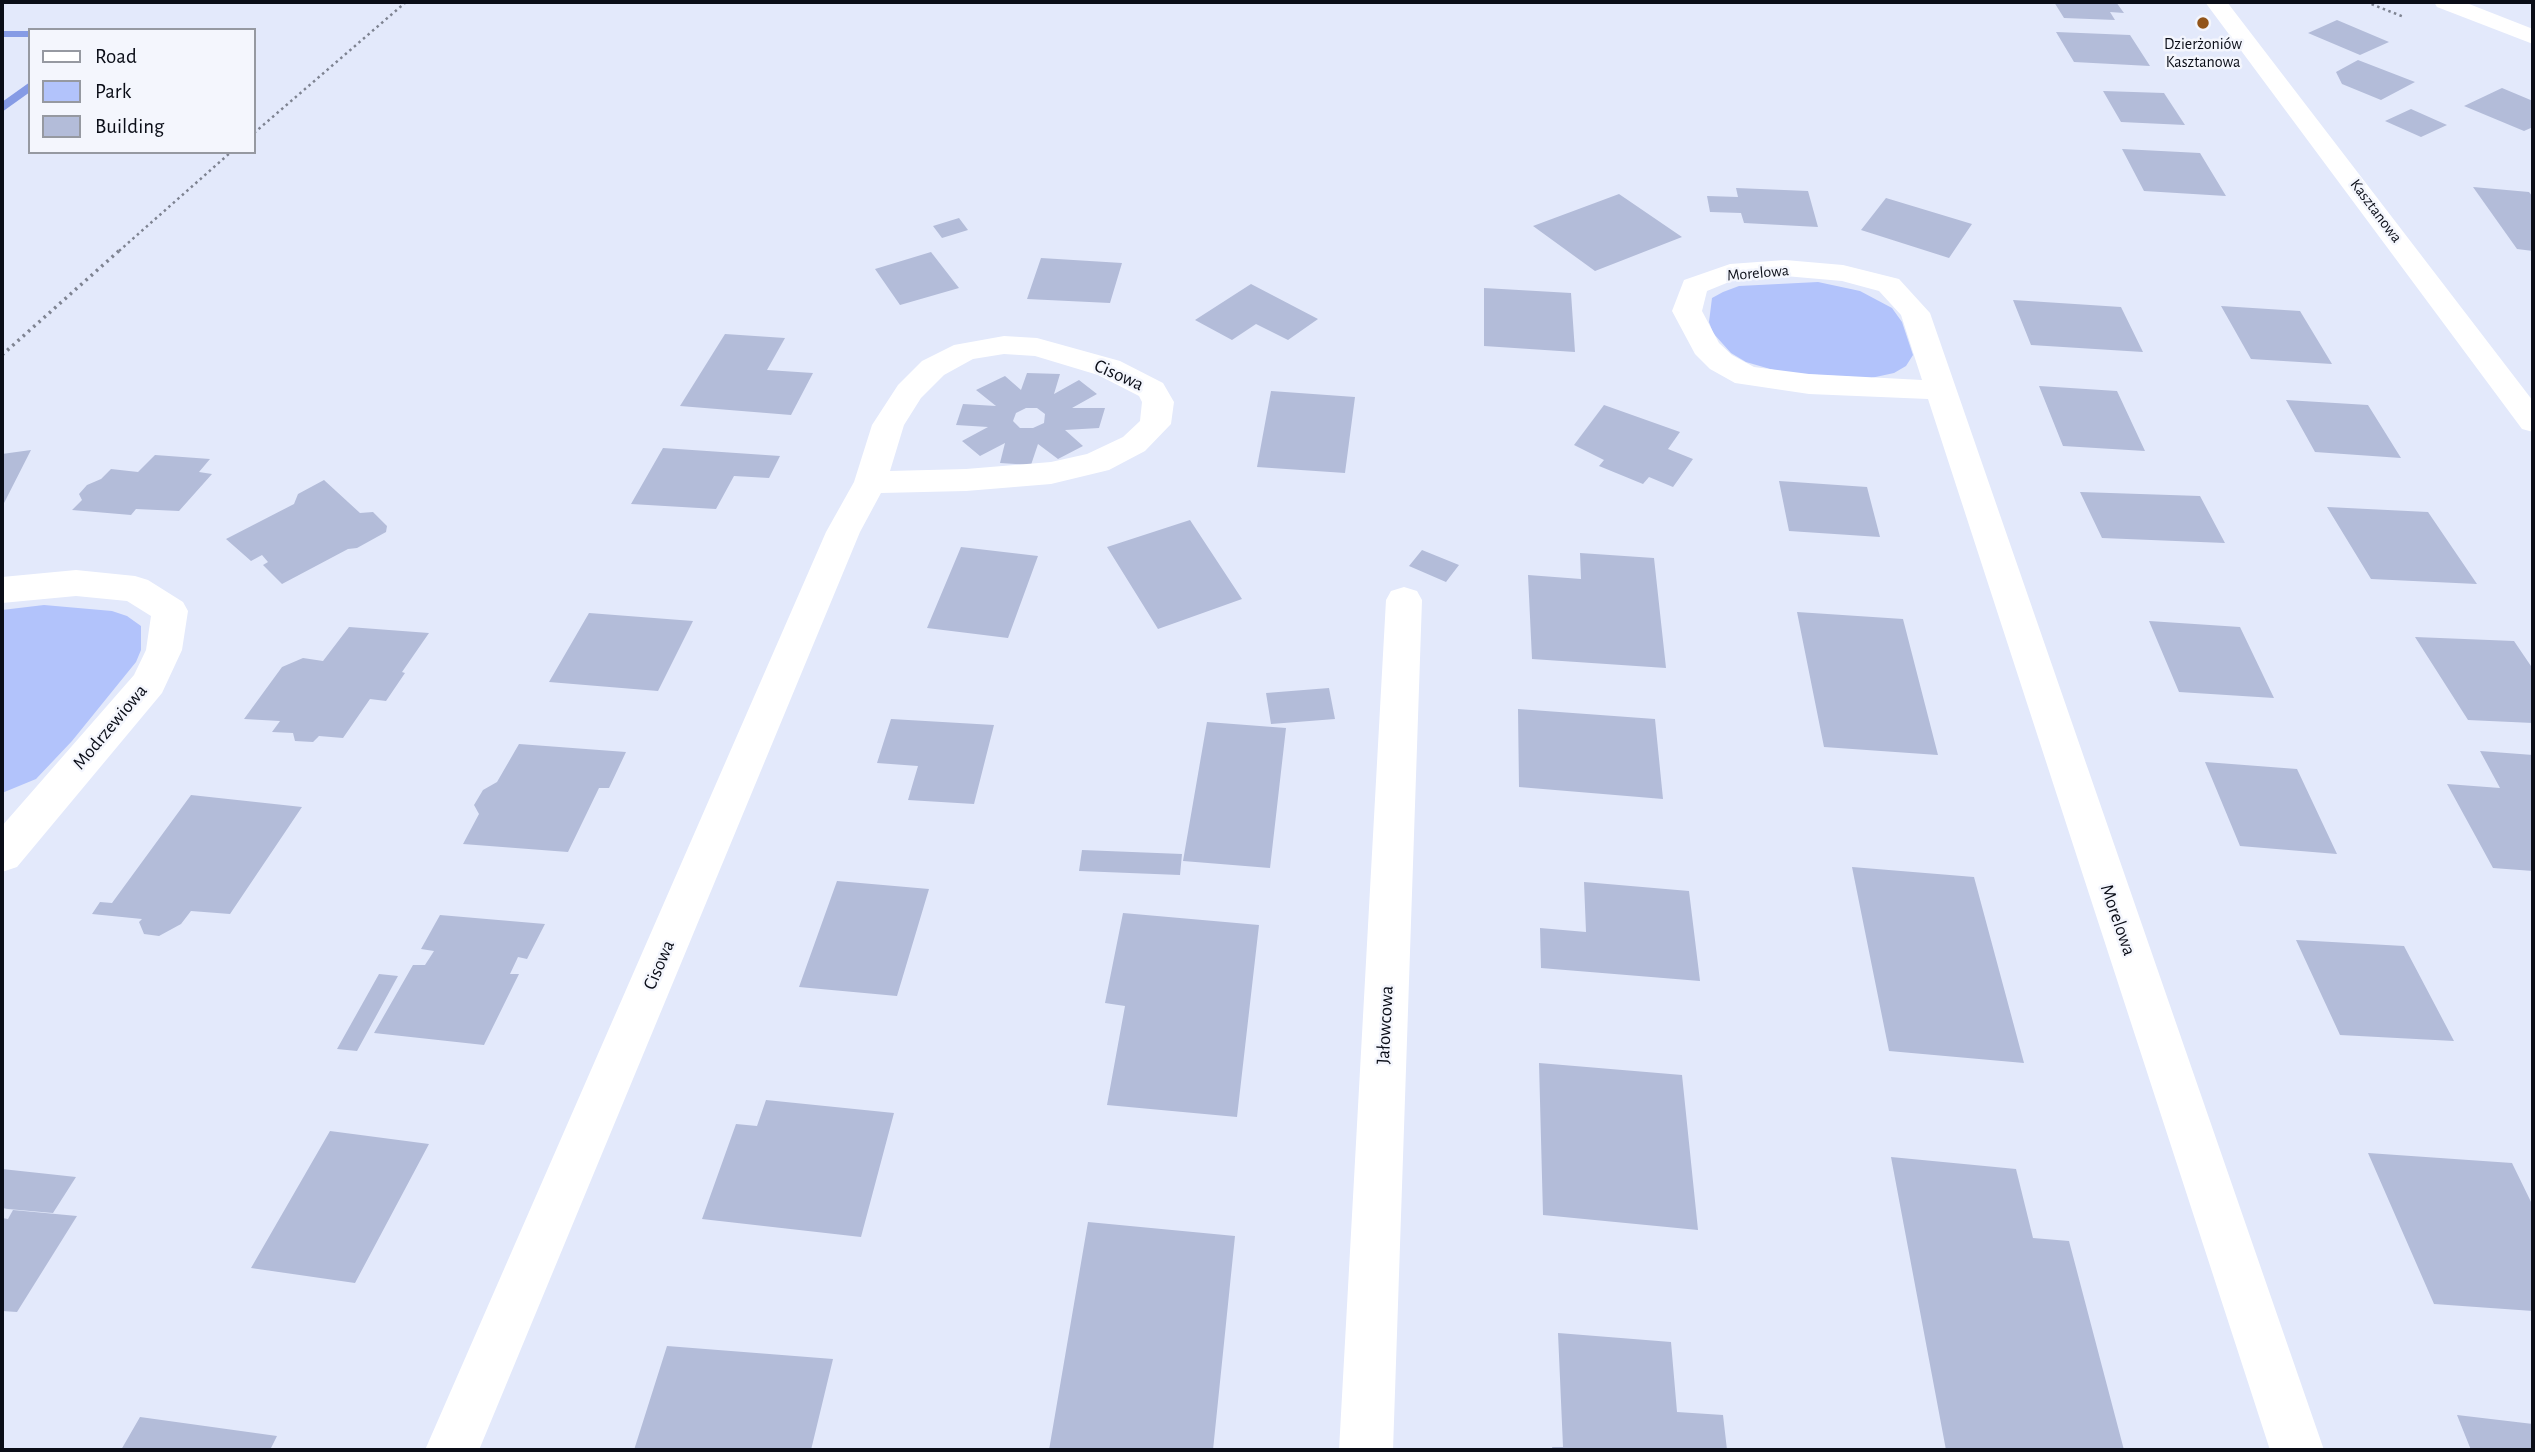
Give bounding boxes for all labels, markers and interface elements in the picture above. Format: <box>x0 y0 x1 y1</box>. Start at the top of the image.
marker: Dzierżoniów Kasztanowa <box>2195 15 2211 31</box>
legend <box>28 28 256 154</box>
place label: Dzierżoniów Kasztanowa <box>2164 34 2242 72</box>
text: Road <box>95 46 137 67</box>
text: Park <box>95 81 131 102</box>
text: Building <box>95 116 164 137</box>
street label: Kasztanowa <box>2346 175 2406 247</box>
street label: Morelowa <box>1726 261 1790 285</box>
street label: Cisowa <box>1091 354 1147 396</box>
street label: Modrzewiowa <box>68 680 152 774</box>
street label: Morelowa <box>2095 881 2141 959</box>
street label: Cisowa <box>638 937 680 993</box>
street label: Jałowcowa <box>1372 985 1398 1065</box>

